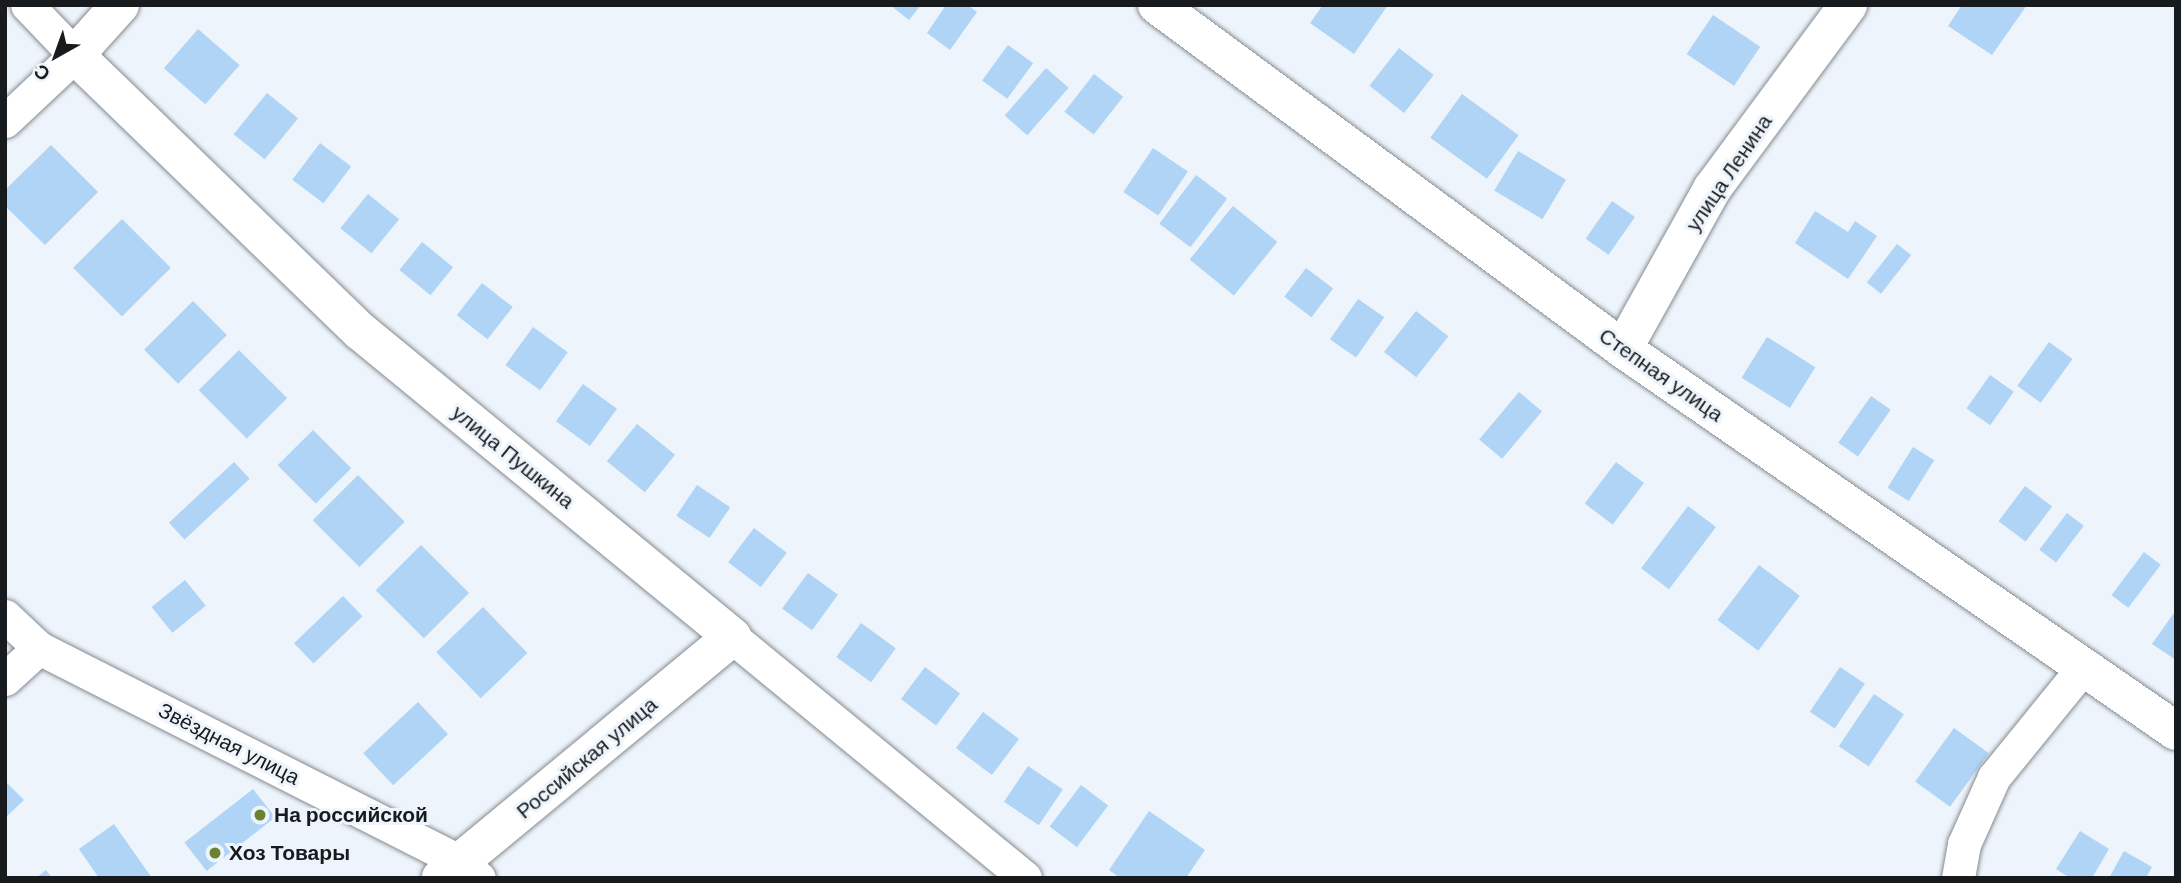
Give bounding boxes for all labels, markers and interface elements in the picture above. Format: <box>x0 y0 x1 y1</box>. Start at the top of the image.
north arrow <box>21 21 91 91</box>
text: С <box>29 58 55 86</box>
street label: улица Ленина <box>1681 110 1777 236</box>
street label: Степная улица <box>1594 323 1728 427</box>
street label: улица Пушкина <box>447 400 579 514</box>
street label: Российская улица <box>512 692 662 824</box>
street label: Звёздная улица <box>154 698 304 790</box>
place label: На российской <box>274 802 428 828</box>
marker: На российской <box>252 807 268 823</box>
place label: Хоз Товары <box>229 840 350 866</box>
marker: Хоз Товары <box>207 845 223 861</box>

